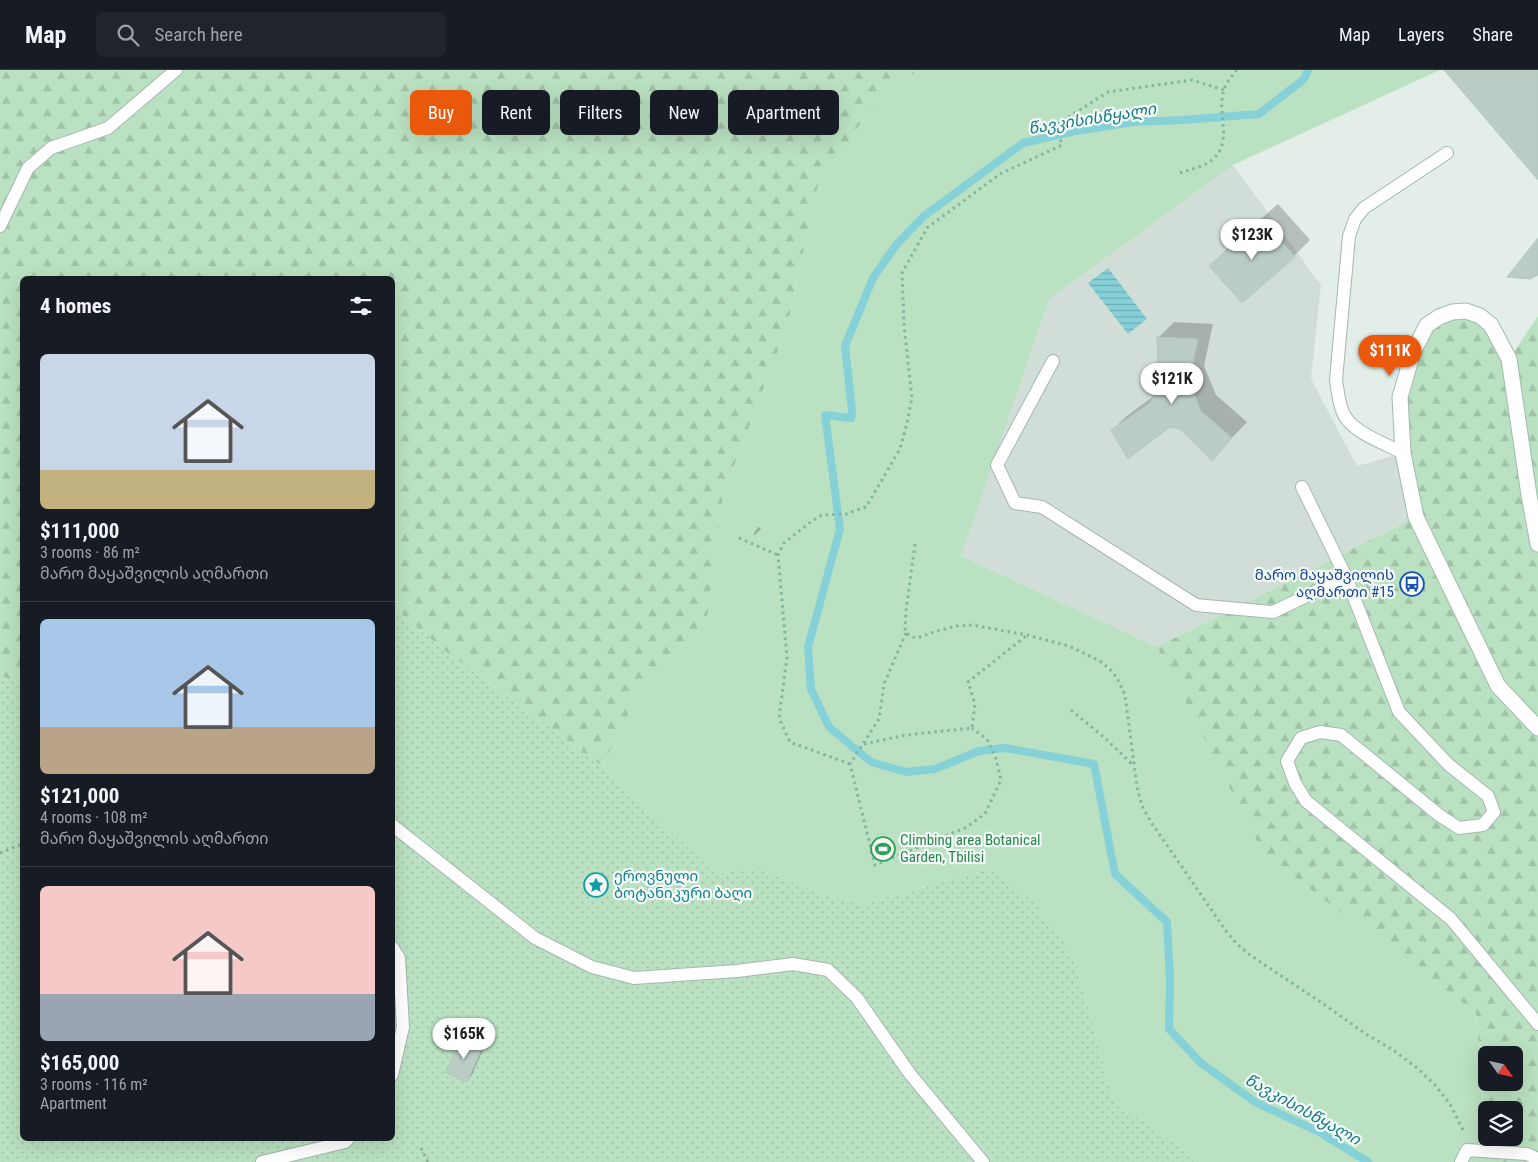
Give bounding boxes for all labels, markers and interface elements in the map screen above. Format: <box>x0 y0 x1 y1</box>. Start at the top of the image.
search box <box>96 12 446 57</box>
text: Map <box>25 21 66 49</box>
icon: search <box>114 21 142 49</box>
text: Search here <box>154 23 243 46</box>
text: Map <box>1339 24 1370 45</box>
text: Layers <box>1398 24 1445 45</box>
text: Share <box>1473 24 1513 45</box>
chip: Buy <box>410 90 472 135</box>
chip: Rent <box>482 90 550 135</box>
chip: Filters <box>560 90 640 135</box>
chip: New <box>650 90 718 135</box>
chip: Apartment <box>728 90 839 135</box>
water label: წავკისისწყალი <box>1027 99 1158 138</box>
pin: $123K <box>1217 218 1287 261</box>
text: $123K <box>1231 225 1273 244</box>
icon: filters <box>347 292 375 320</box>
text: 4 homes <box>40 294 111 318</box>
pin: $111K <box>1355 334 1425 377</box>
text: $111K <box>1369 341 1411 360</box>
pin: $121K <box>1137 362 1207 405</box>
text: $121K <box>1151 369 1193 388</box>
icon: home <box>163 386 253 476</box>
text: $111,000 <box>40 519 119 543</box>
text: 3 rooms · 86 m² <box>40 543 140 562</box>
text: მარო მაყაშვილის აღმართი <box>40 564 268 583</box>
place label: მარო მაყაშვილის აღმართი #15 <box>1255 566 1394 601</box>
bus stop icon: მარო მაყაშვილის აღმართი #15 <box>1399 571 1425 597</box>
icon: home <box>163 652 253 742</box>
text: $121,000 <box>40 784 119 808</box>
text: 4 rooms · 108 m² <box>40 808 148 827</box>
text: მარო მაყაშვილის აღმართი <box>40 829 268 848</box>
place label: Climbing area Botanical Garden, Tbilisi <box>900 831 1041 866</box>
sports icon: Climbing area Botanical Garden, Tbilisi <box>870 836 896 862</box>
place label: ეროვნული ბოტანიკური ბაღი <box>614 867 752 902</box>
place icon: ეროვნული ბოტანიკური ბაღი <box>583 872 609 898</box>
icon: home <box>163 918 253 1008</box>
pin: $165K <box>429 1018 499 1060</box>
text: $165K <box>443 1024 485 1043</box>
north arrow <box>1478 1046 1522 1091</box>
map controls <box>1478 1046 1523 1146</box>
text: $165,000 <box>40 1051 119 1075</box>
water label: წავკისისწყალი <box>1242 1070 1364 1149</box>
text: 3 rooms · 116 m² <box>40 1075 148 1094</box>
text: Apartment <box>40 1094 107 1113</box>
button: layers <box>1478 1101 1523 1146</box>

